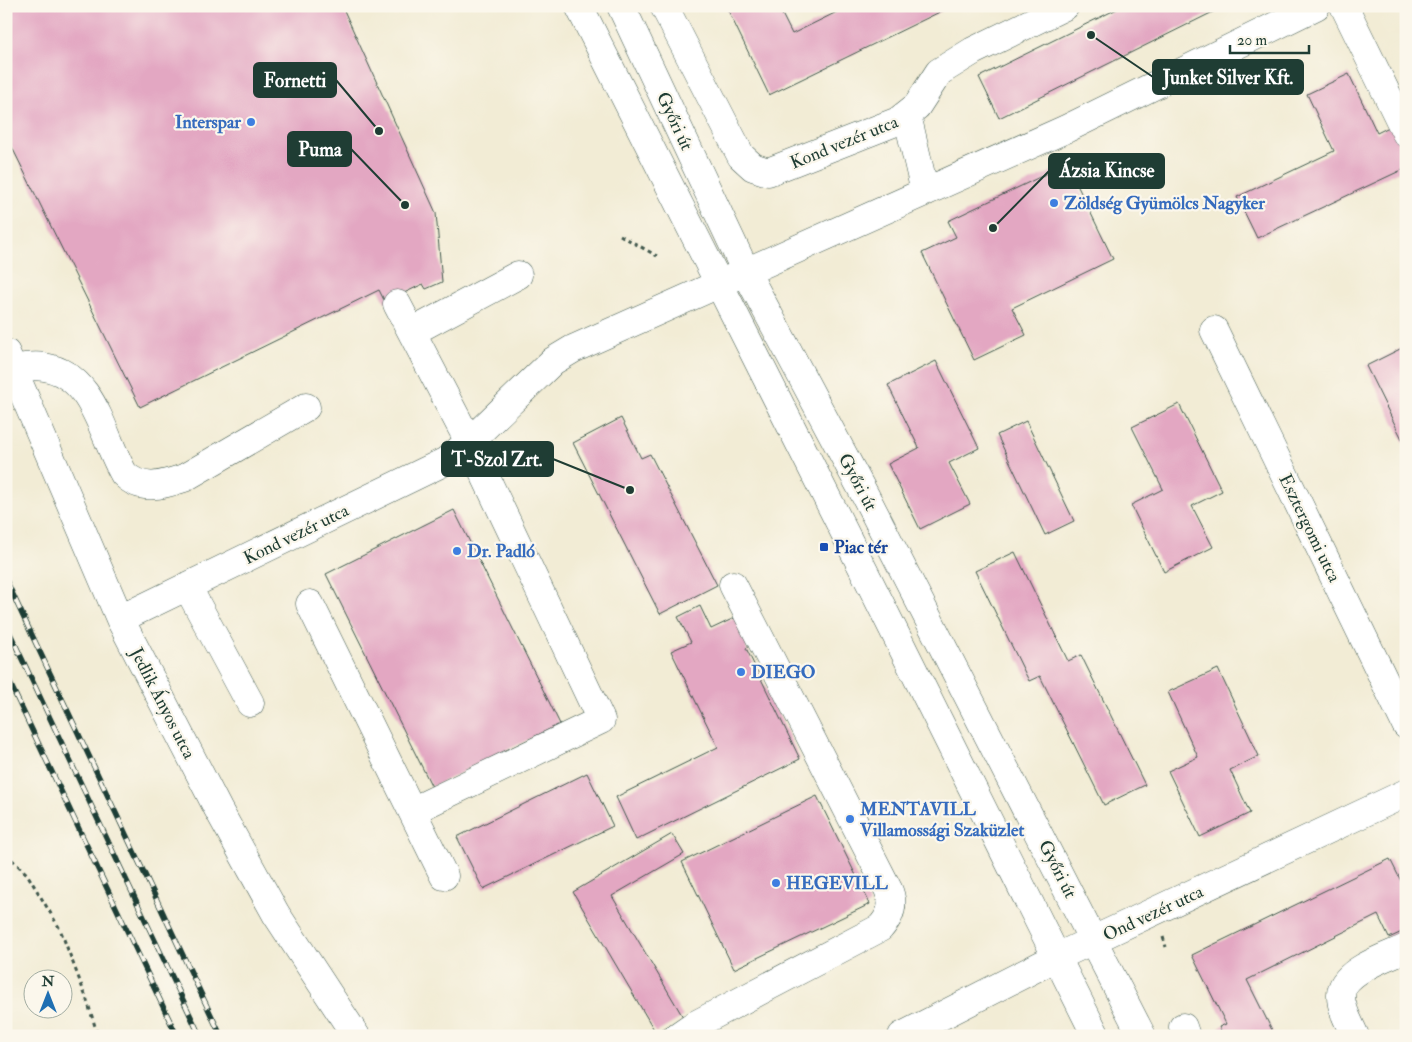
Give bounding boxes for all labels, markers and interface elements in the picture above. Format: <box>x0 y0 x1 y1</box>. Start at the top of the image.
scale bar <box>1230 22 1308 54</box>
text: 20 m <box>1237 31 1267 50</box>
callout: Junket Silver Kft. <box>1153 60 1303 94</box>
callout: Fornetti <box>254 63 336 97</box>
text: Junket Silver Kft. <box>1162 66 1294 90</box>
text: Fornetti <box>264 69 326 93</box>
street label: Győri út <box>651 88 698 154</box>
street label: Kond vezér utca <box>787 110 902 175</box>
place label: Interspar <box>175 111 241 134</box>
marker: Interspar <box>245 116 257 128</box>
callout: Puma <box>288 132 351 166</box>
text: Puma <box>298 138 343 162</box>
callout: Ázsia Kincse <box>1049 154 1164 188</box>
text: Ázsia Kincse <box>1059 157 1154 183</box>
place label: Zöldség Gyümölcs Nagyker <box>1064 192 1265 215</box>
marker: Zöldség Gyümölcs Nagyker <box>1048 197 1060 209</box>
callout: T-Szol Zrt. <box>442 442 553 476</box>
text: T-Szol Zrt. <box>450 448 543 472</box>
street label: Győri út <box>833 449 882 515</box>
street label: Esztergomi utca <box>1273 470 1346 587</box>
street label: Kond vezér utca <box>240 499 353 570</box>
place label: Piac tér <box>834 536 888 559</box>
place label: Dr. Padló <box>467 540 535 563</box>
marker: Piac tér <box>818 541 830 553</box>
marker: Dr. Padló <box>451 545 463 557</box>
street label: Jedlik Ányos utca <box>124 643 201 763</box>
place label: DIEGO <box>751 661 816 684</box>
marker: DIEGO <box>735 666 747 678</box>
place label: MENTAVILL Villamossági Szaküzlet <box>859 798 1025 842</box>
marker: MENTAVILL Villamossági Szaküzlet <box>844 813 856 825</box>
street label: Győri út <box>1033 836 1082 902</box>
place label: HEGEVILL <box>786 872 889 895</box>
marker: HEGEVILL <box>770 877 782 889</box>
street label: Ond vezér utca <box>1099 880 1208 947</box>
north arrow <box>22 970 72 1020</box>
text: N <box>41 973 55 990</box>

